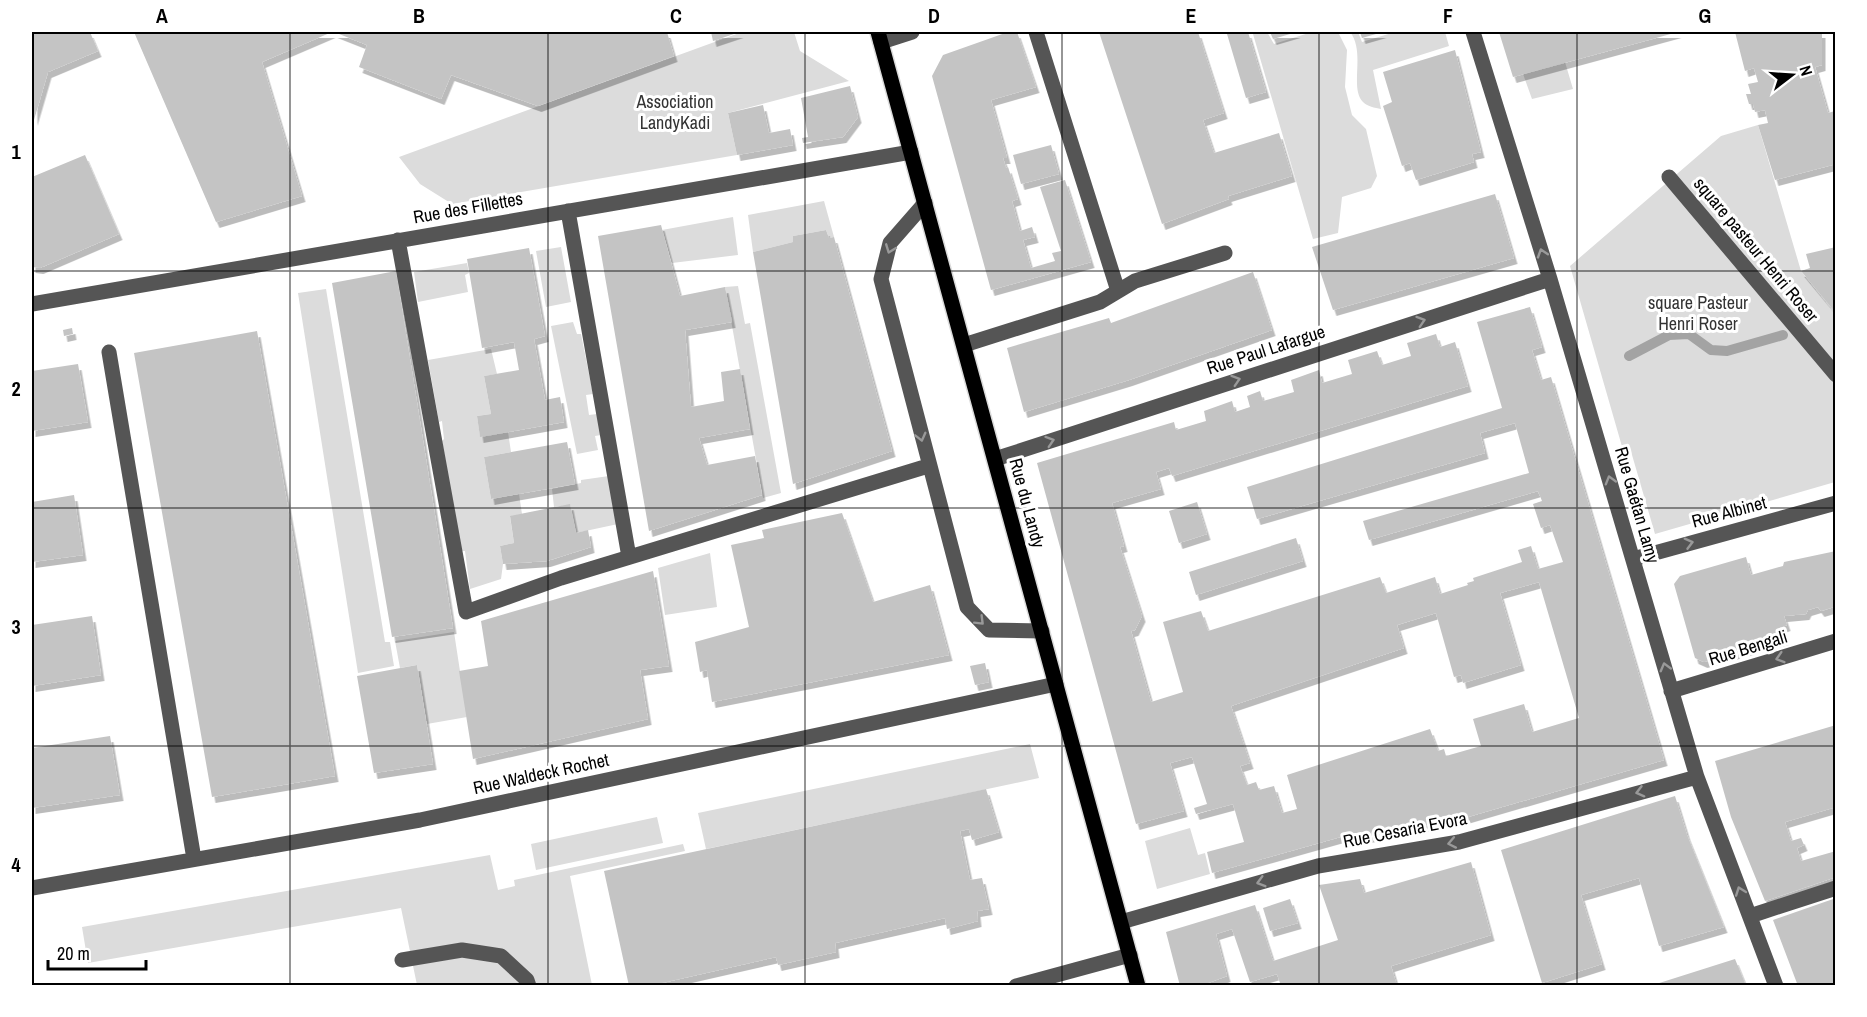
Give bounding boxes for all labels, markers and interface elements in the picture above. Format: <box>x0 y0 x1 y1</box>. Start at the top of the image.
text: A <box>156 2 168 29</box>
text: B <box>413 2 425 29</box>
text: C <box>670 2 682 29</box>
text: D <box>928 2 940 29</box>
text: E <box>1186 2 1197 29</box>
text: F <box>1443 2 1453 29</box>
text: G <box>1699 2 1711 29</box>
north arrow <box>1762 45 1822 105</box>
text: N <box>1794 63 1818 78</box>
park label: Association LandyKadi <box>635 89 714 135</box>
text: 1 <box>11 138 21 165</box>
street label: square pasteur Henri Roser <box>1688 172 1825 328</box>
street label: Rue des Fillettes <box>411 186 525 229</box>
one-way arrow <box>884 243 897 253</box>
one-way arrow <box>1537 248 1549 259</box>
park label: square Pasteur Henri Roser <box>1648 290 1748 336</box>
one-way arrow <box>1415 315 1426 328</box>
street label: Rue Paul Lafargue <box>1203 319 1328 380</box>
text: 2 <box>11 375 21 402</box>
one-way arrow <box>1230 375 1241 387</box>
one-way arrow <box>913 432 926 442</box>
one-way arrow <box>1044 436 1055 448</box>
street label: Rue Gaétan Lamy <box>1609 444 1666 566</box>
street label: Rue du Landy <box>1004 455 1052 551</box>
one-way arrow <box>1605 475 1617 486</box>
street label: Rue Albinet <box>1689 490 1769 533</box>
one-way arrow <box>1684 538 1694 550</box>
text: 3 <box>11 613 21 640</box>
one-way arrow <box>972 613 983 624</box>
street label: Rue Bengali <box>1705 624 1790 671</box>
one-way arrow <box>1775 651 1786 663</box>
one-way arrow <box>1659 662 1672 672</box>
street label: Rue Waldeck Rochet <box>471 747 611 800</box>
one-way arrow <box>1635 785 1646 797</box>
street label: Rue Cesaria Evora <box>1341 805 1469 854</box>
one-way arrow <box>1448 836 1458 849</box>
text: 4 <box>11 851 21 878</box>
one-way arrow <box>1256 875 1267 887</box>
one-way arrow <box>1735 887 1748 897</box>
scale bar <box>48 933 146 971</box>
text: 20 m <box>57 941 90 966</box>

